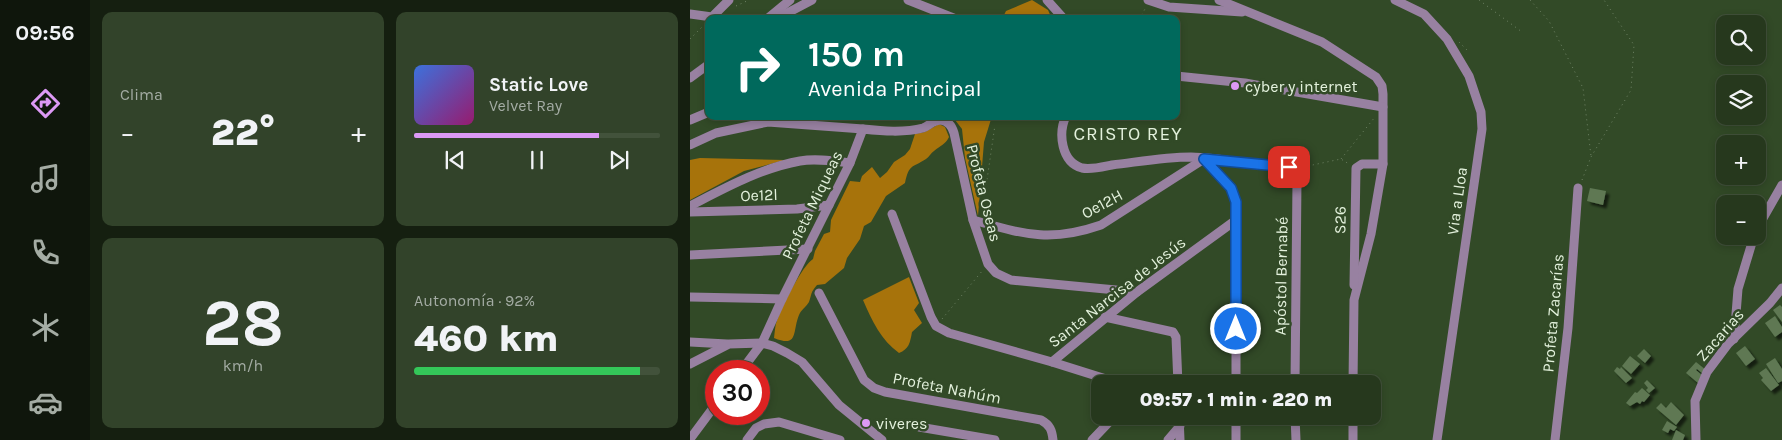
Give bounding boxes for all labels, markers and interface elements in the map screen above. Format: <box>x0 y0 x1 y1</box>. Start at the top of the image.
map controls <box>1716 15 1766 245</box>
button: search <box>1716 15 1766 65</box>
text: 09:56 <box>15 20 75 46</box>
text: 150 m <box>808 34 905 75</box>
icon: right <box>725 35 790 100</box>
text: Static Love <box>489 74 588 96</box>
button: layers <box>1716 75 1766 125</box>
text: Avenida Principal <box>808 76 982 102</box>
place label: cyber y internet <box>1245 77 1358 96</box>
marker: cyber y internet <box>1229 80 1241 92</box>
text: Clima <box>120 85 163 104</box>
icon: directions <box>28 86 63 121</box>
text: Velvet Ray <box>489 96 562 115</box>
text: 22° <box>211 110 275 155</box>
text: − <box>120 116 135 149</box>
text: + <box>351 116 366 149</box>
district label: CRISTO REY <box>1073 123 1183 145</box>
button: + <box>1716 135 1766 185</box>
street label: Profeta Oseas <box>963 142 1005 244</box>
icon: previous <box>441 146 469 174</box>
icon: pause <box>523 146 551 174</box>
icon: next <box>605 146 633 174</box>
pin <box>1268 146 1310 188</box>
street label: Profeta Miqueas <box>777 148 847 262</box>
icon: arrive <box>1275 153 1303 181</box>
icon: music <box>28 161 63 196</box>
street label: Via a Lloa <box>1443 166 1471 236</box>
street label: Oe12l <box>740 185 778 205</box>
street label: Oe12H <box>1078 185 1126 223</box>
button: − <box>1716 195 1766 245</box>
street label: S26 <box>1330 206 1350 234</box>
street label: Apóstol Bernabé <box>1270 216 1292 336</box>
street label: Santa Narcisa de Jesús <box>1045 232 1189 352</box>
icon: phone <box>28 235 63 270</box>
street label: Profeta Zacarías <box>1538 253 1568 373</box>
text: 28 <box>202 285 284 361</box>
text: Autonomía · 92% <box>414 291 535 310</box>
position arrow <box>1209 302 1261 354</box>
street label: Zacarias <box>1692 305 1748 365</box>
icon: climate <box>28 310 63 345</box>
text: 460 km <box>414 316 559 361</box>
text: km/h <box>223 356 263 375</box>
speed limit sign: 30 <box>705 360 770 425</box>
street label: Profeta Nahúm <box>891 368 1003 408</box>
icon: car <box>28 385 63 420</box>
text: 09:57 · 1 min · 220 m <box>1140 389 1332 411</box>
place label: viveres <box>876 414 927 433</box>
marker: viveres <box>860 417 872 429</box>

